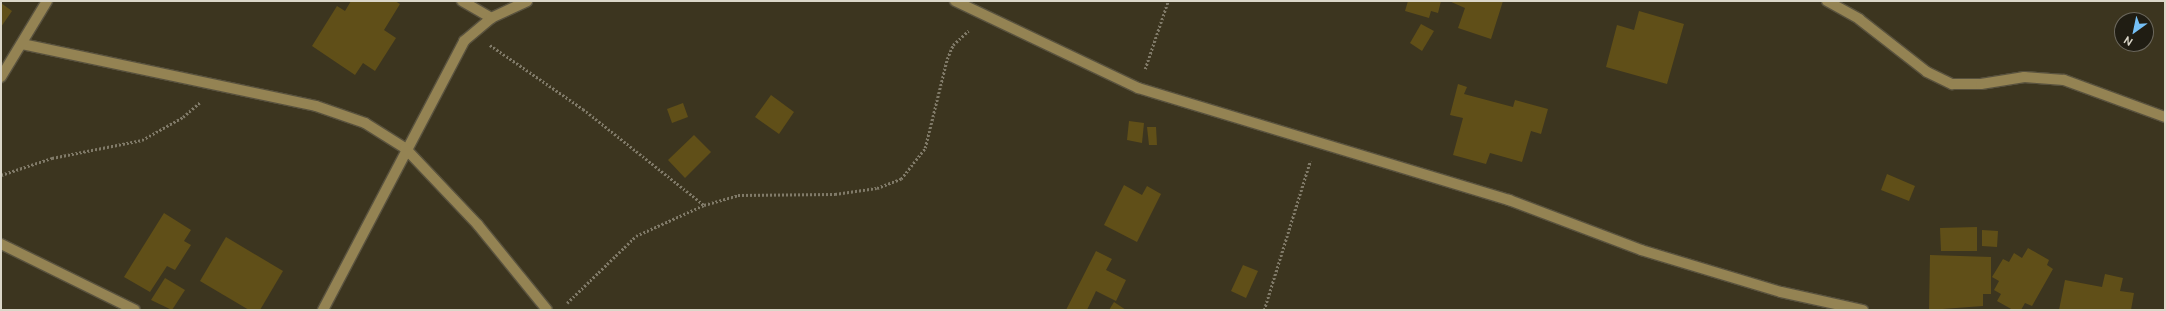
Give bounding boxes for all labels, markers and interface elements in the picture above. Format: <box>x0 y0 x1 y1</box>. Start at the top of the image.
north arrow <box>2114 12 2154 52</box>
text: N <box>2121 34 2135 48</box>

